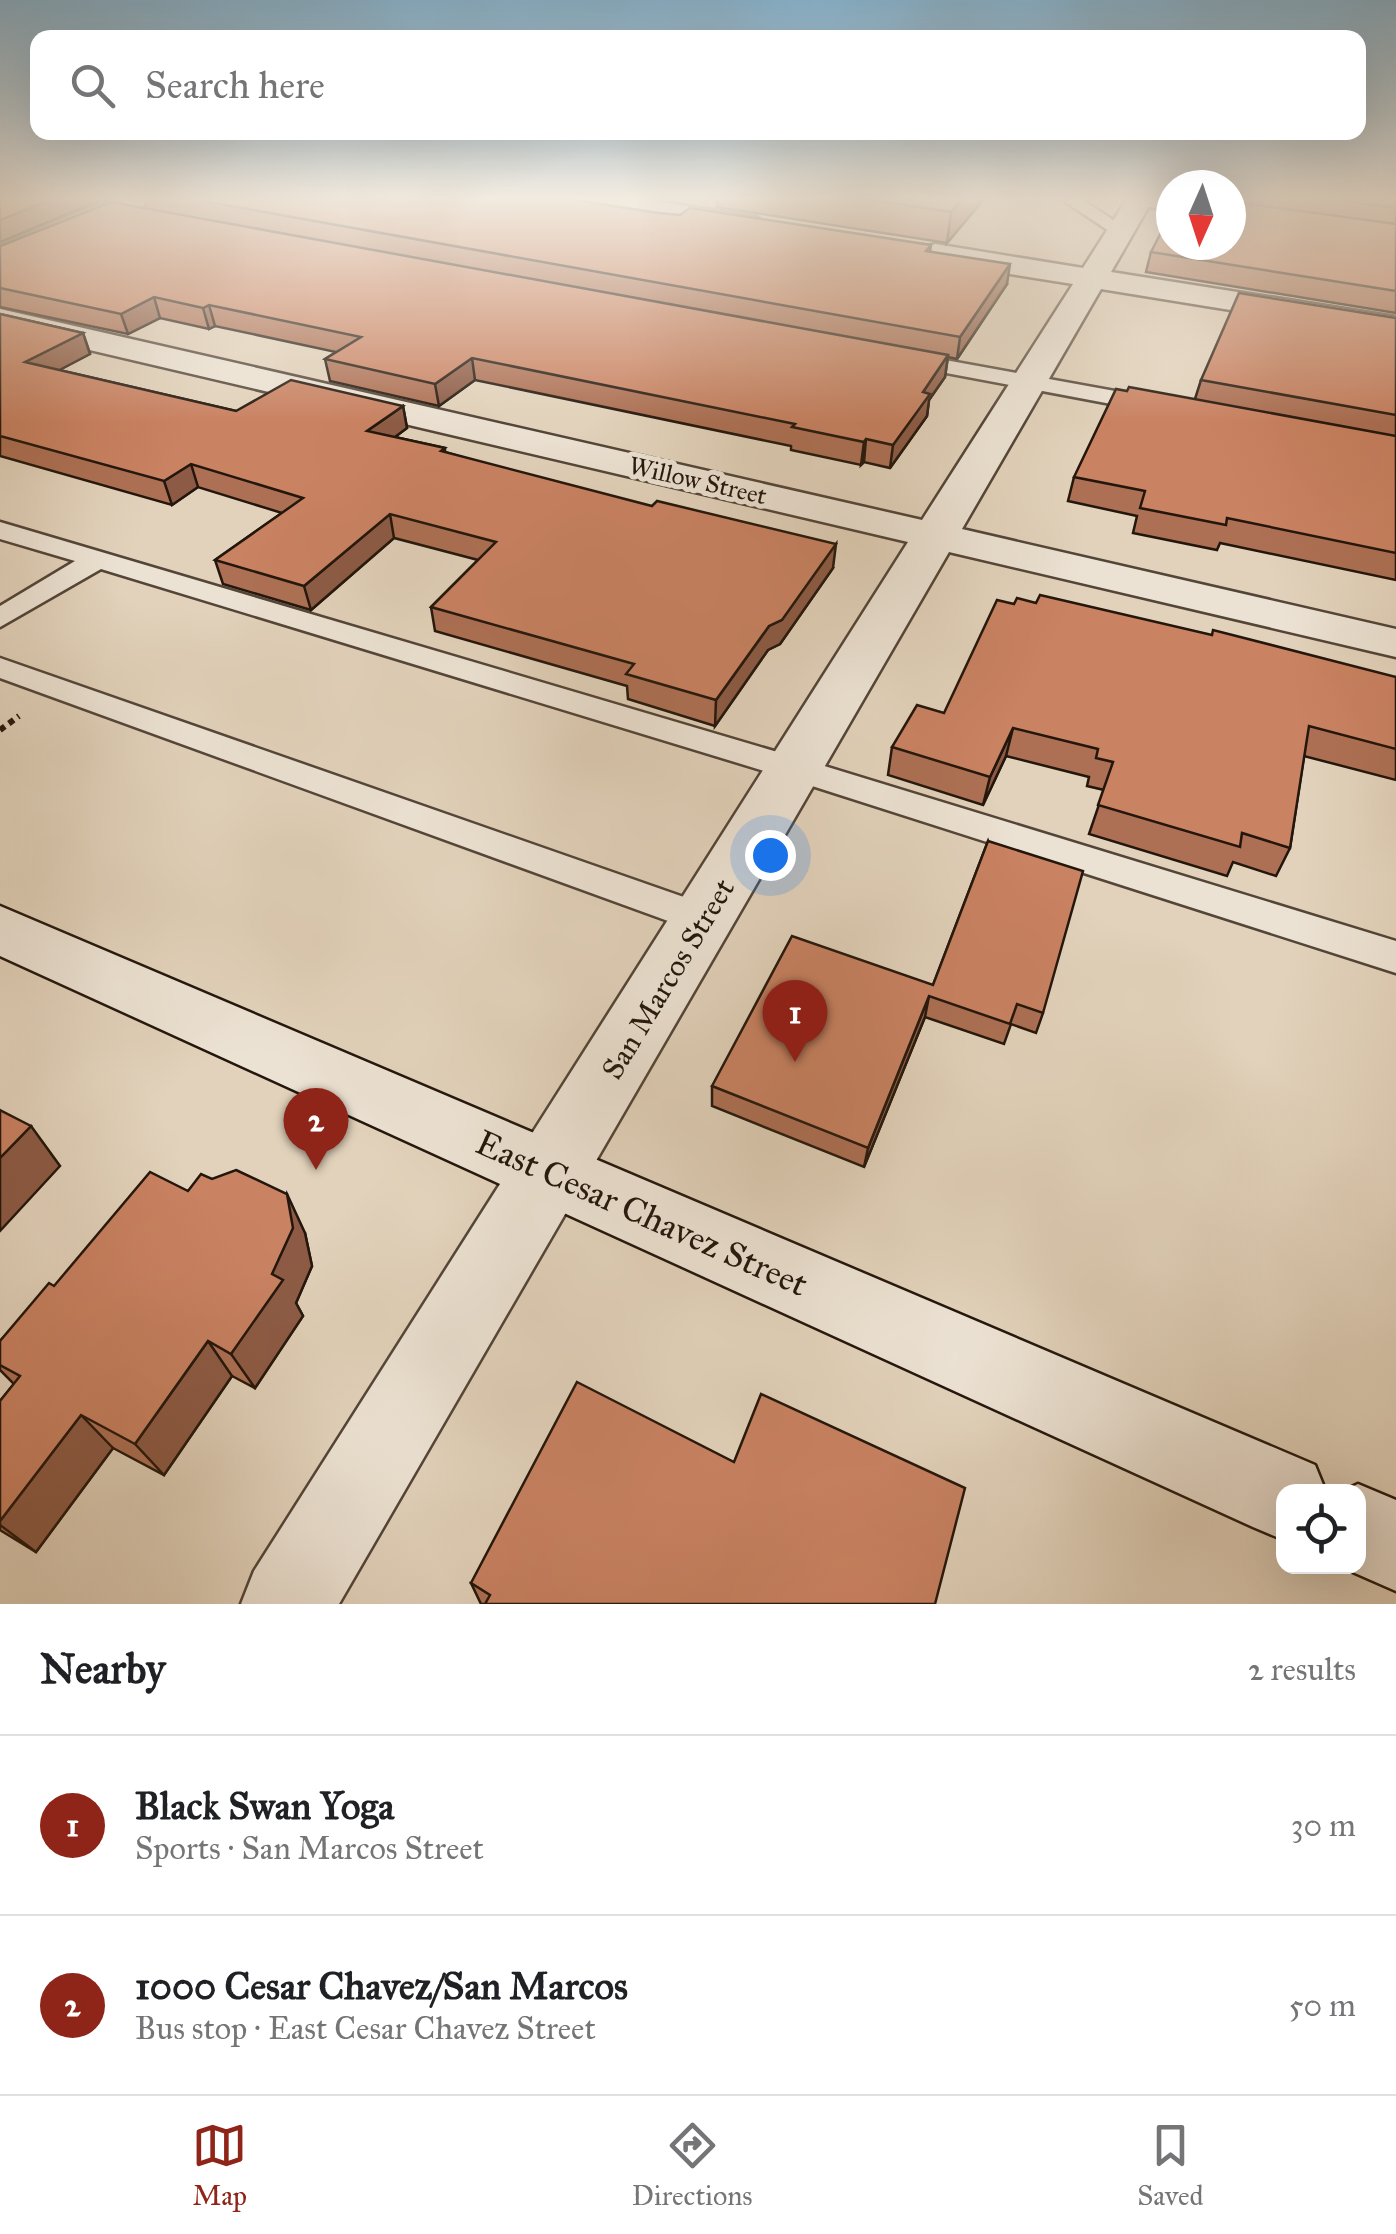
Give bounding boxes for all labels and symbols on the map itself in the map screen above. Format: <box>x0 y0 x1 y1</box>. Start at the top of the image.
north arrow <box>1156 170 1246 260</box>
street label: Willow Street <box>626 450 770 511</box>
your location <box>745 830 796 881</box>
street label: San Marcos Street <box>594 872 742 1086</box>
pin: 1 <box>762 980 828 1062</box>
pin: 2 <box>284 1088 348 1170</box>
street label: East Cesar Chavez Street <box>469 1121 814 1306</box>

